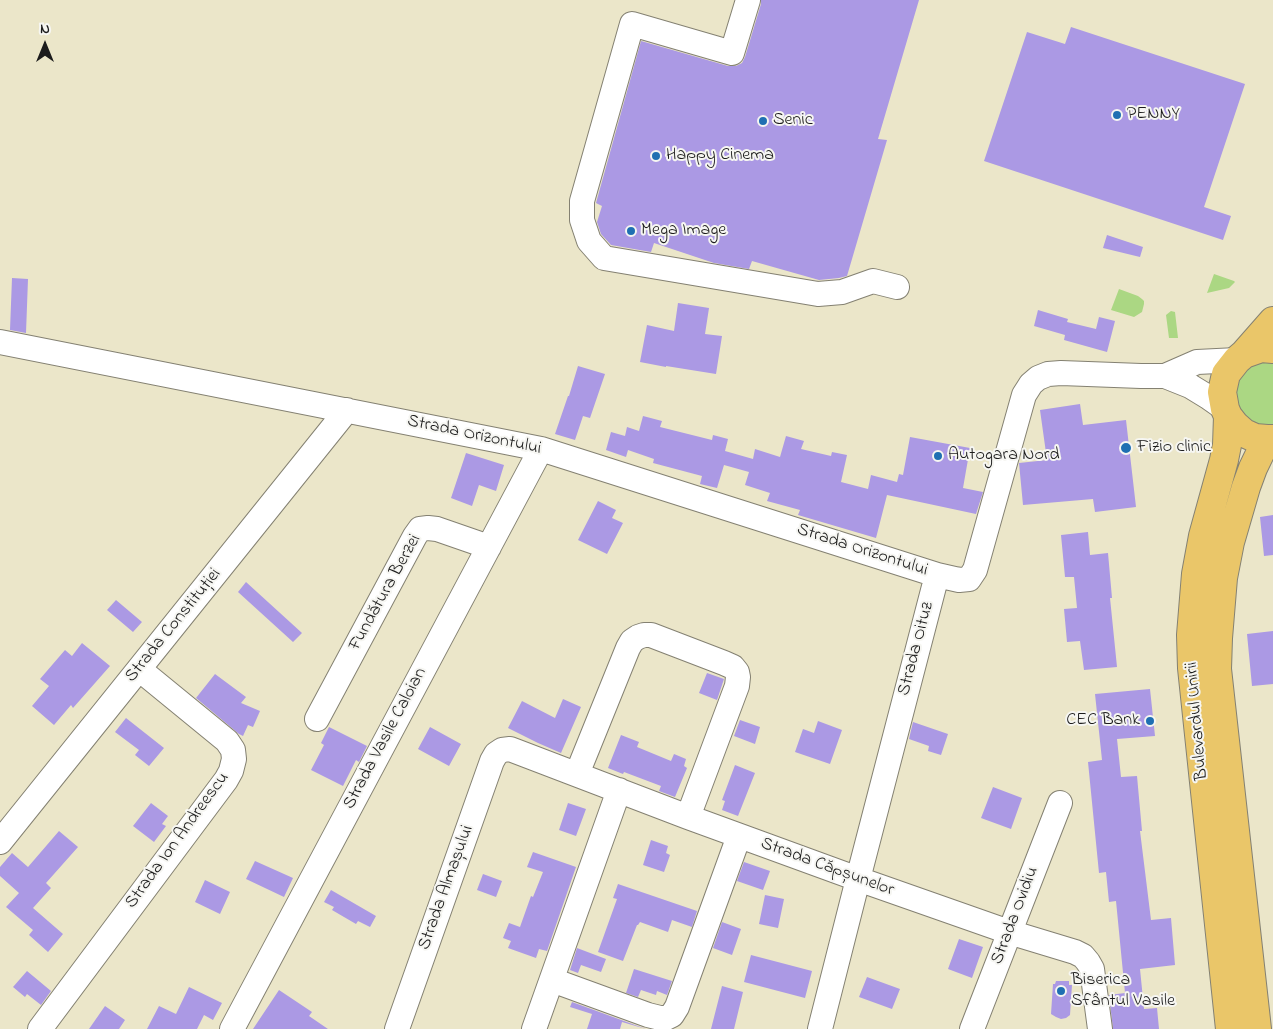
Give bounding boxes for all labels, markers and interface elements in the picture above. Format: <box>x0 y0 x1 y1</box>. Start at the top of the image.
text: N <box>40 19 50 40</box>
north arrow <box>20 20 70 70</box>
place label: PENNY <box>1127 104 1180 126</box>
marker: PENNY <box>1111 109 1123 121</box>
place label: Senic <box>773 110 813 132</box>
marker: Senic <box>757 115 769 127</box>
place label: Happy Cinema <box>666 145 774 167</box>
marker: Happy Cinema <box>650 150 662 162</box>
place label: Mega Image <box>641 220 726 242</box>
marker: Mega Image <box>625 225 637 237</box>
street label: Strada Orizontului <box>405 411 543 461</box>
place label: Fizio clinic <box>1137 437 1211 459</box>
marker: Fizio clinic <box>1119 441 1133 455</box>
place label: Autogara Nord <box>948 445 1060 467</box>
marker: Autogara Nord <box>932 450 944 462</box>
street label: Strada Orizontului <box>794 520 930 582</box>
street label: Fundătura Berzei <box>345 531 427 655</box>
street label: Strada Constituției <box>121 565 227 687</box>
street label: Strada Oituz <box>894 600 940 698</box>
street label: Bulevardul Unirii <box>1182 661 1214 781</box>
street label: Strada Vasile Caloian <box>340 665 432 813</box>
place label: CEC Bank <box>1066 710 1140 732</box>
marker: CEC Bank <box>1144 715 1156 727</box>
street label: Strada Ion Andreescu <box>121 769 235 913</box>
street label: Strada Almașului <box>414 823 480 953</box>
street label: Strada Căpșunelor <box>757 834 897 902</box>
street label: Strada Ovidiu <box>987 864 1045 968</box>
place label: Biserica Sfântul Vasile <box>1071 970 1175 1012</box>
marker: Biserica Sfântul Vasile <box>1055 985 1067 997</box>

